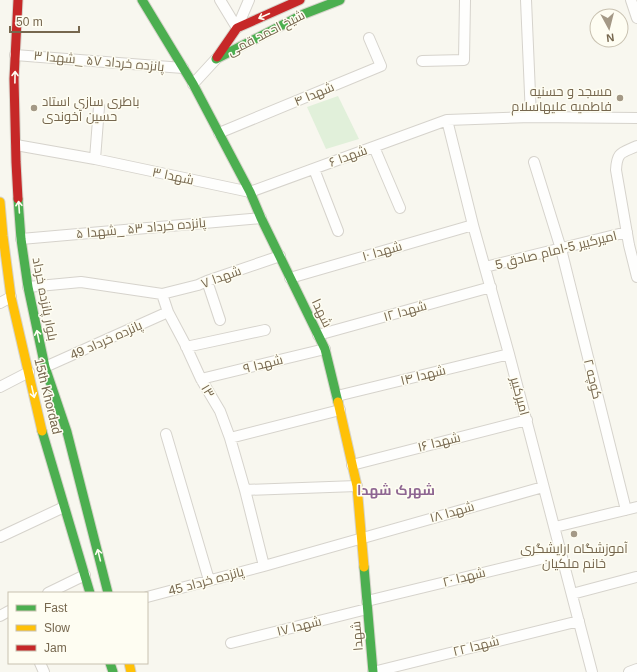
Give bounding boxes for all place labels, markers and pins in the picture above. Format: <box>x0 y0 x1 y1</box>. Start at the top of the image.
place label: مسجد و حسنیه فاطمیه علیهاسلام <box>511 84 612 116</box>
marker: مسجد و حسنیه فاطمیه علیهاسلام <box>615 93 625 103</box>
place label: باطری سازی استاد حسین آخوندی <box>42 94 140 124</box>
marker: باطری سازی استاد حسین آخوندی <box>29 103 39 113</box>
marker: آموزشگاه ارایشگری خانم ملکیان <box>569 529 579 539</box>
place label: آموزشگاه ارایشگری خانم ملکیان <box>520 541 628 573</box>

